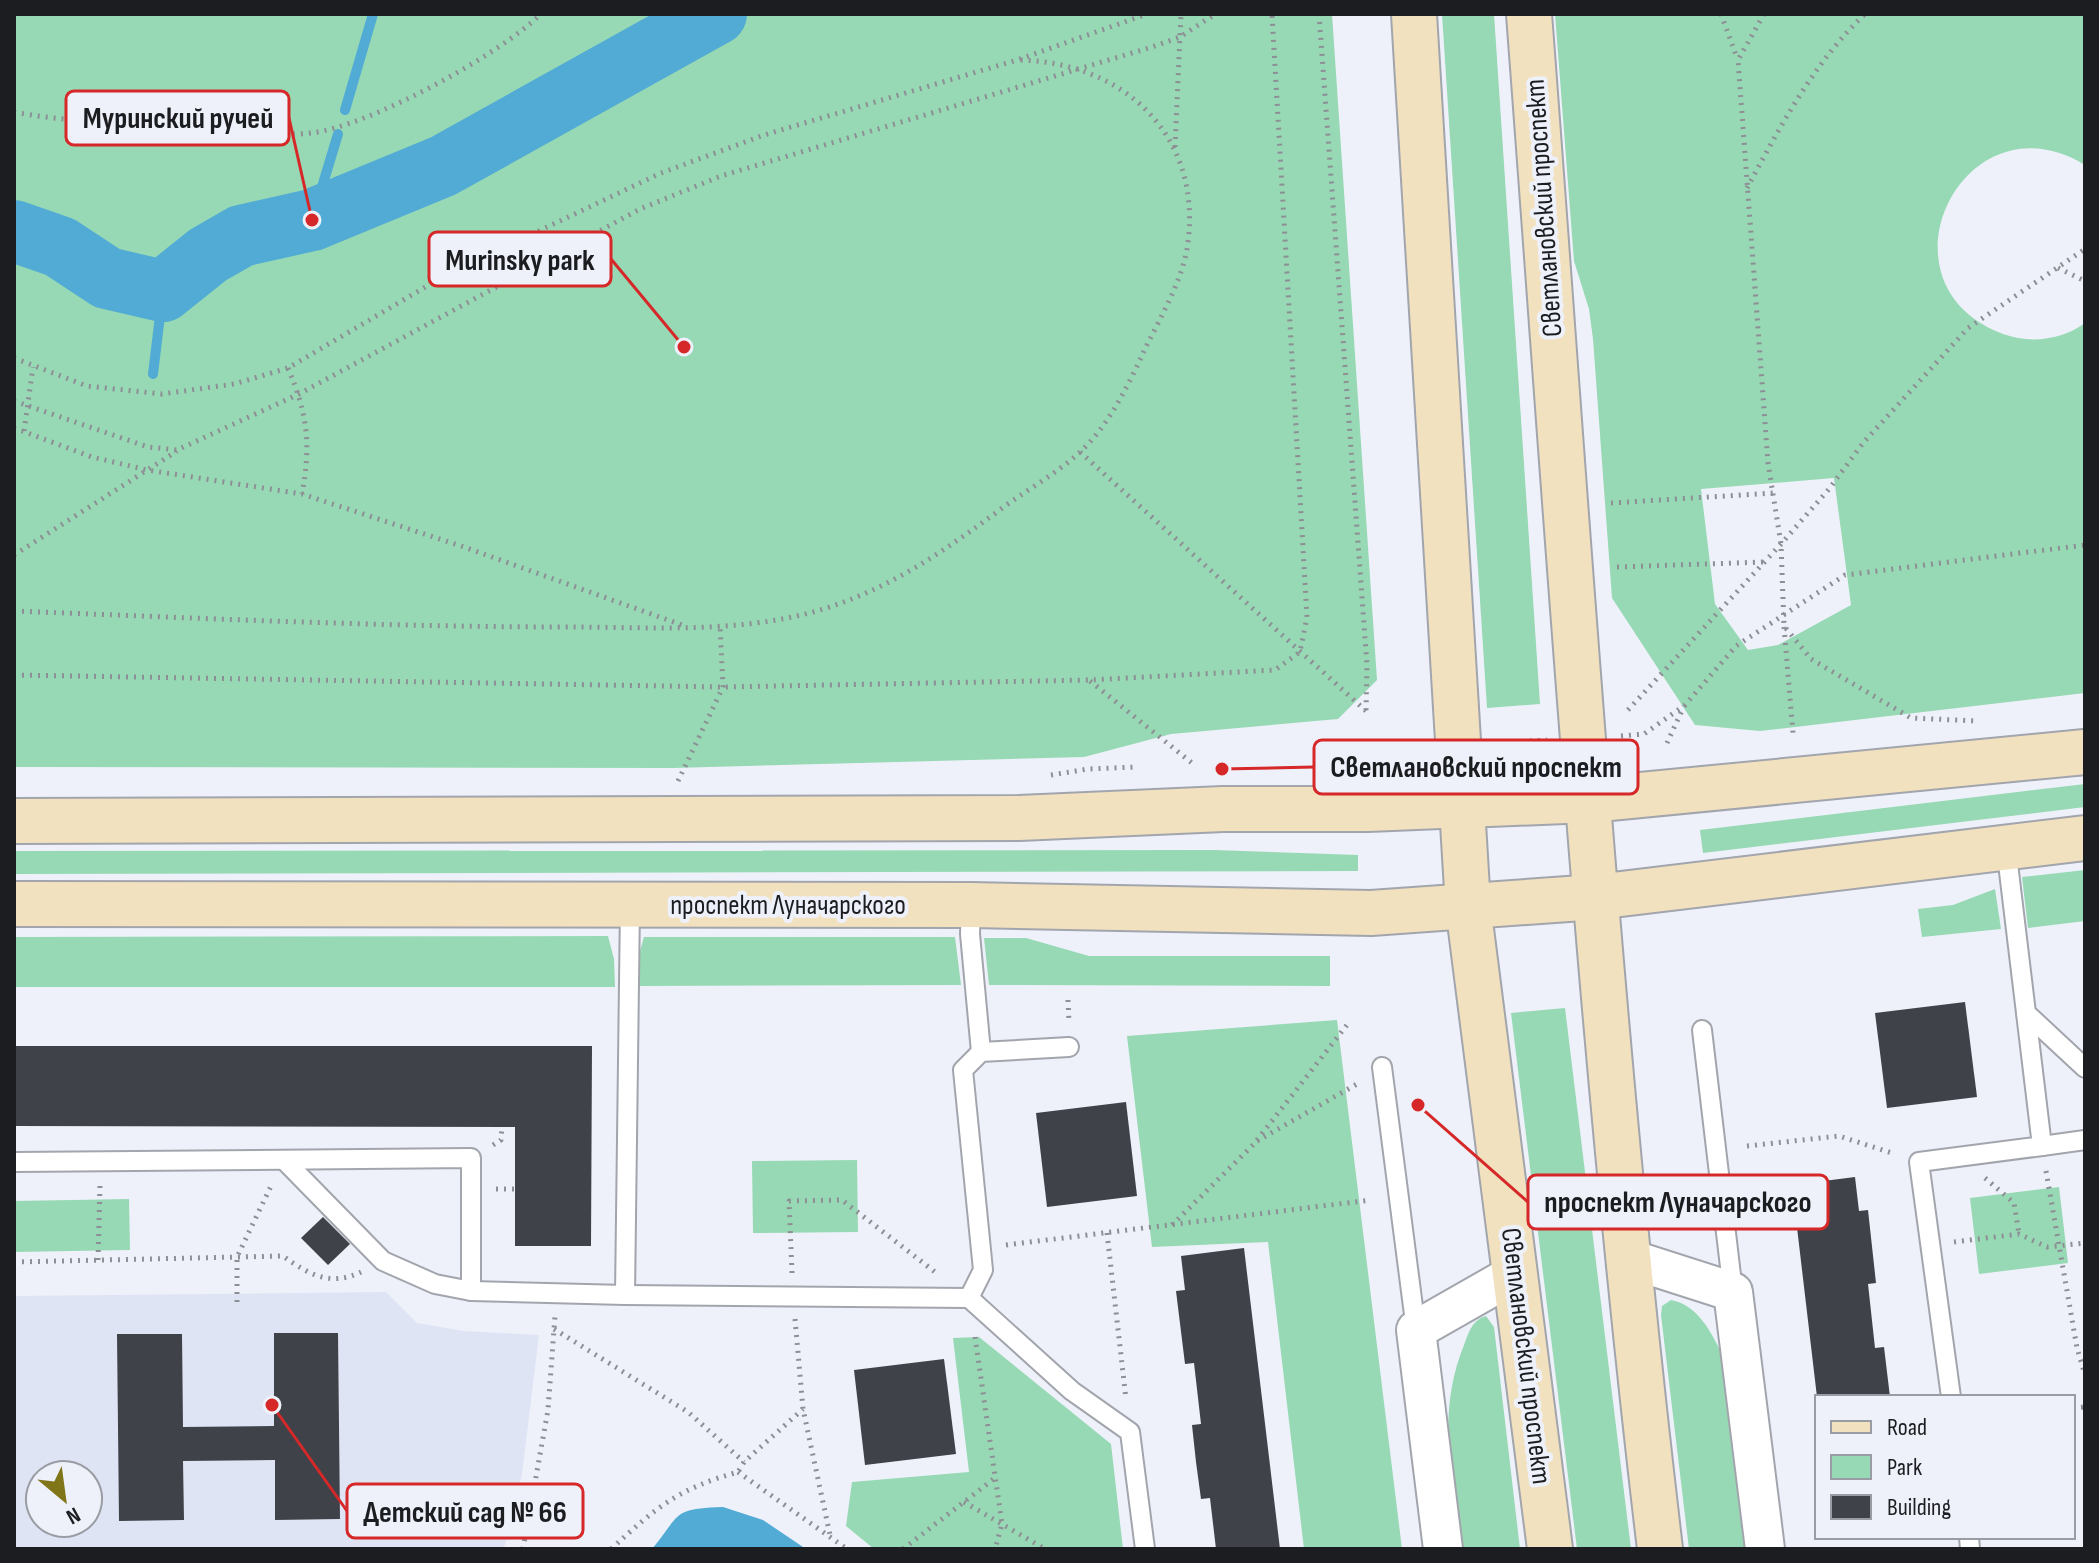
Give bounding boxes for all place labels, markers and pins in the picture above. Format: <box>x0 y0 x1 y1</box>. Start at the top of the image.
callout: Муринский ручей <box>66 91 289 145</box>
callout: Murinsky park <box>429 232 611 286</box>
callout: Светлановский проспект <box>1314 740 1638 794</box>
callout: проспект Луначарского <box>1528 1175 1828 1229</box>
callout: Детский сад № 66 <box>347 1484 583 1538</box>

